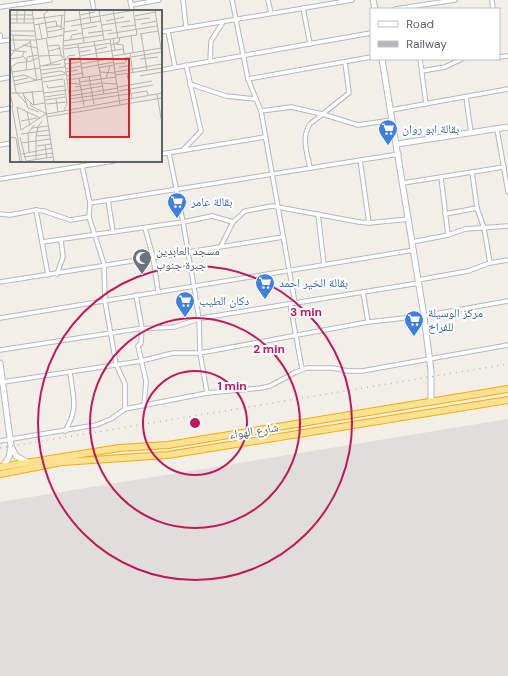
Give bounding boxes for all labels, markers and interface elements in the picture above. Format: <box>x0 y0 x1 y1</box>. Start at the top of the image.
legend <box>370 8 500 60</box>
inset map <box>10 10 162 162</box>
text: Road <box>406 16 434 32</box>
text: Railway <box>406 36 447 52</box>
supermarket icon: بقالة ابو روان <box>377 118 399 146</box>
place label: بقالة ابو روان <box>402 121 459 137</box>
supermarket icon: بقالة عامر <box>166 191 188 219</box>
place label: بقالة عامر <box>190 194 233 210</box>
place label: مسجد العابدين جبرة جنوب <box>156 243 220 273</box>
mosque icon: مسجد العابدين جبرة جنوب <box>131 247 153 275</box>
supermarket icon: بقالة الخير احمد <box>254 272 276 300</box>
place label: بقالة الخير احمد <box>279 275 348 291</box>
supermarket icon: دكان الطيب <box>174 290 196 318</box>
place label: دكان الطيب <box>199 293 249 309</box>
text: 3 min <box>290 304 322 320</box>
place label: مركز الوسيلة للفراخ <box>428 305 483 335</box>
supermarket icon: مركز الوسيلة للفراخ <box>403 309 425 337</box>
text: 2 min <box>253 341 285 357</box>
text: 1 min <box>217 378 247 394</box>
centre of rings <box>188 416 202 430</box>
street label: شارع الهواء <box>228 419 280 443</box>

